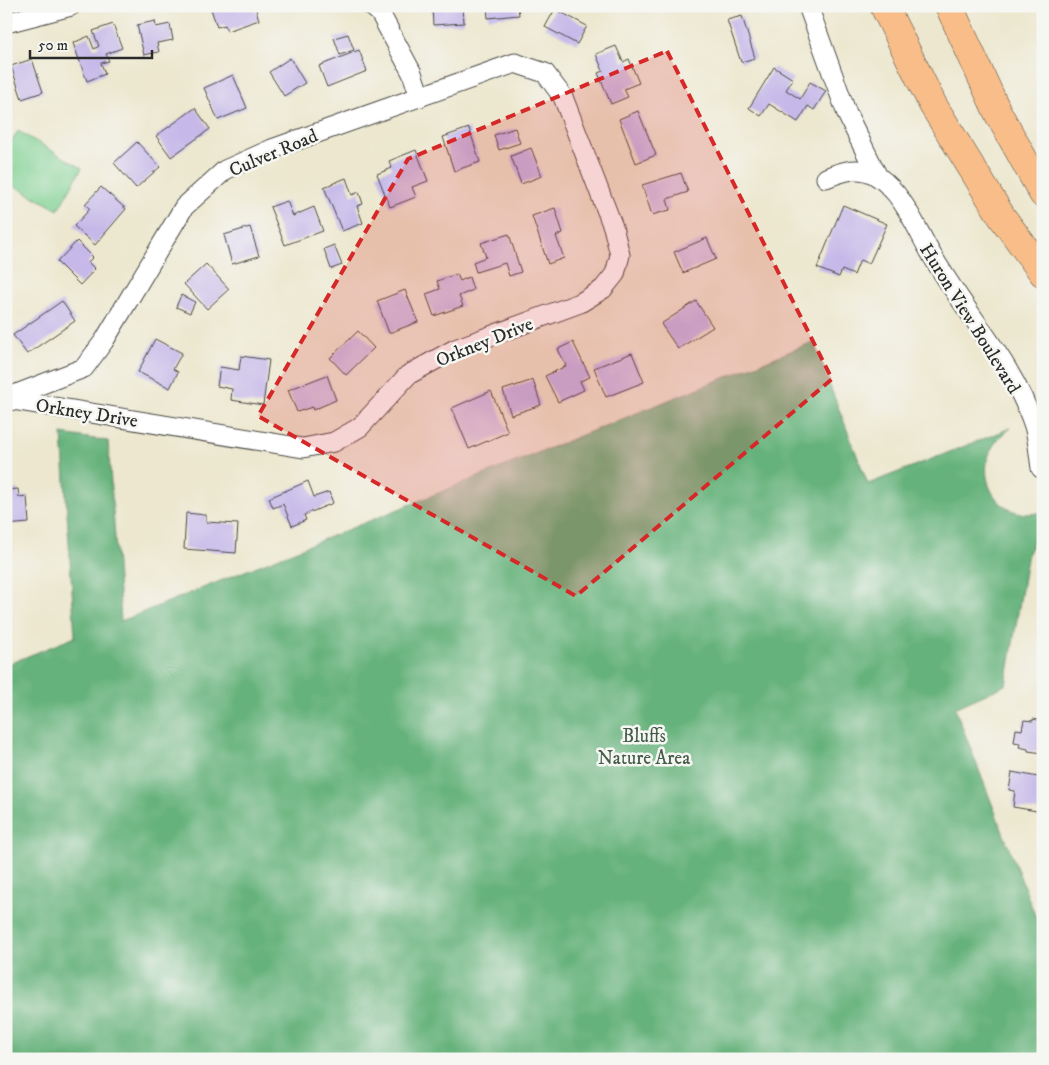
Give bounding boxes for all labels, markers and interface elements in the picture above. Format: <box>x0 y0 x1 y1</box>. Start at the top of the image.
scale bar <box>30 28 152 60</box>
text: 50 m <box>38 36 68 55</box>
street label: Culver Road <box>226 124 322 182</box>
street label: Huron View Boulevard <box>914 239 1026 399</box>
street label: Orkney Drive <box>433 312 537 372</box>
street label: Orkney Drive <box>34 394 140 433</box>
park label: Bluffs Nature Area <box>598 725 690 770</box>

